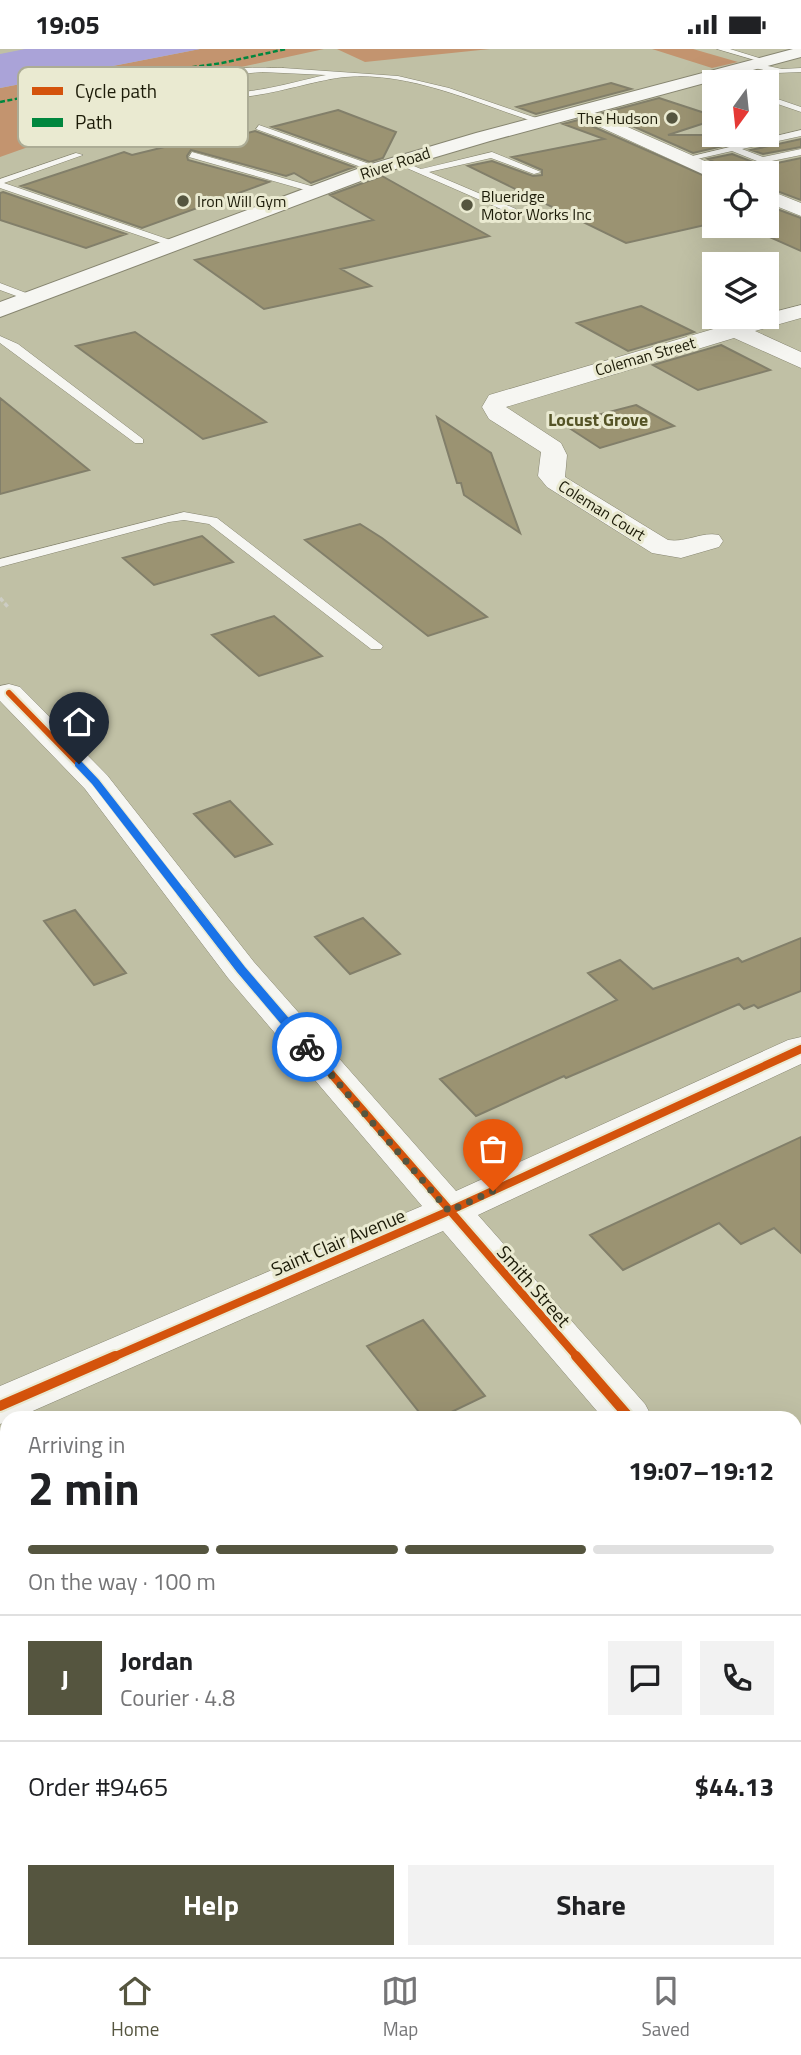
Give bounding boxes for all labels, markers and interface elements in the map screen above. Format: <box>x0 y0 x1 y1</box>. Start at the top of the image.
text: 19:05 <box>35 5 100 44</box>
legend <box>18 67 248 147</box>
north arrow <box>702 70 779 147</box>
map controls <box>702 70 779 329</box>
text: Cycle path <box>75 76 157 105</box>
place label: The Hudson <box>577 106 658 130</box>
text: Path <box>75 107 113 136</box>
marker: The Hudson <box>664 110 680 126</box>
street label: River Road <box>357 140 433 186</box>
button: locate <box>702 161 779 238</box>
place label: Blueridge Motor Works Inc <box>481 184 592 226</box>
place label: Iron Will Gym <box>197 189 286 213</box>
marker: Iron Will Gym <box>175 193 191 209</box>
marker: Blueridge Motor Works Inc <box>459 197 475 213</box>
button: layers <box>702 252 779 329</box>
street label: Coleman Street <box>592 330 698 382</box>
district label: Locust Grove <box>548 406 648 433</box>
street label: Coleman Court <box>554 474 651 547</box>
pin <box>49 692 109 764</box>
icon: home <box>60 703 98 741</box>
courier <box>272 1012 342 1082</box>
icon: bike <box>288 1028 326 1066</box>
pin <box>463 1119 523 1191</box>
icon: bag <box>474 1130 512 1168</box>
street label: Saint Clair Avenue <box>266 1200 410 1283</box>
street label: Smith Street <box>491 1238 578 1333</box>
text: Arriving in <box>28 1427 125 1462</box>
text: 19:07–19:12 <box>628 1451 774 1490</box>
text: 2 min <box>28 1453 140 1523</box>
text: On the way · 100 m <box>28 1564 216 1599</box>
text: Jordan <box>120 1641 193 1680</box>
button: chat <box>608 1641 682 1715</box>
button: phone <box>700 1641 774 1715</box>
text: J <box>61 1659 69 1698</box>
text: Courier · 4.8 <box>120 1680 235 1715</box>
text: Order #9465 <box>28 1767 168 1806</box>
text: $44.13 <box>695 1767 774 1806</box>
button: Help <box>28 1865 394 1945</box>
button: Share <box>408 1865 774 1945</box>
tab: Home <box>111 1972 159 2043</box>
tab: Map <box>381 1972 419 2043</box>
tab: Saved <box>642 1972 690 2043</box>

